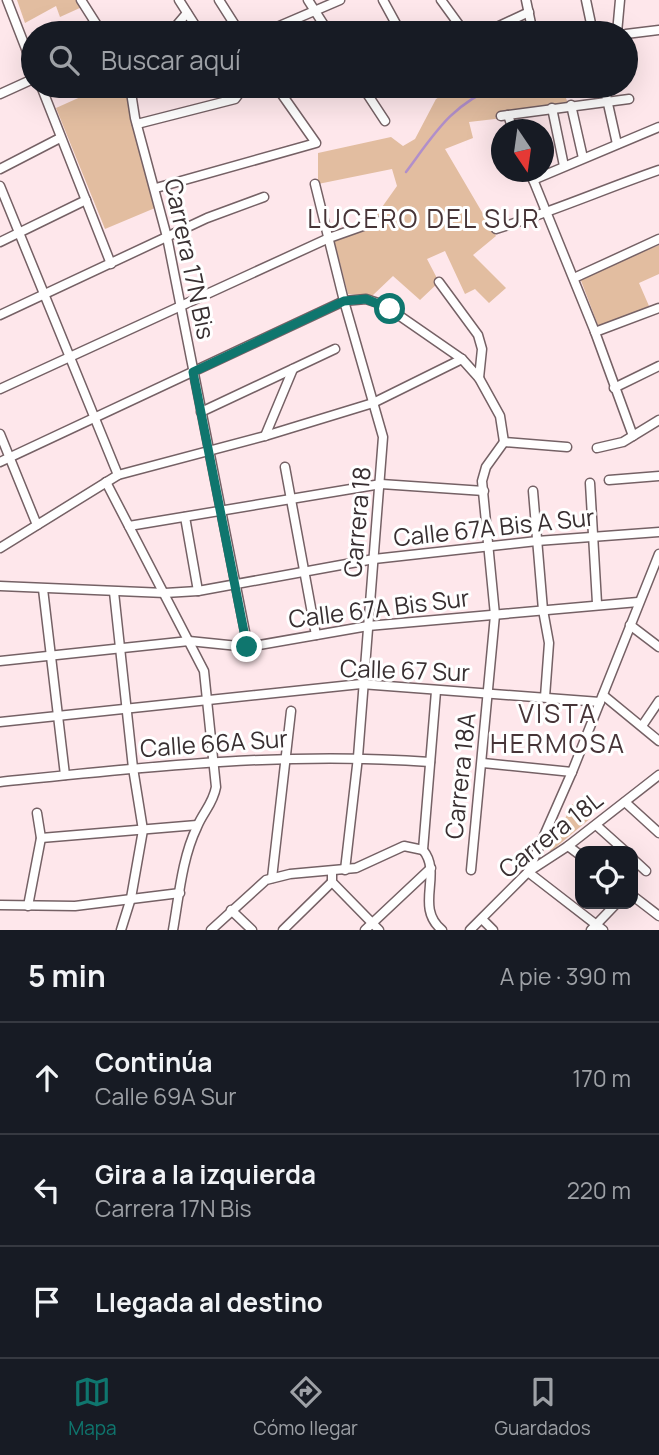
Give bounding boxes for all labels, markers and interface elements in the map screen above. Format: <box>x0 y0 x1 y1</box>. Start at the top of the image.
search box <box>21 21 638 98</box>
icon: search <box>45 41 83 79</box>
text: Buscar aquí <box>101 42 241 78</box>
north arrow <box>491 119 554 182</box>
street label: Carrera 17N Bis <box>157 175 224 342</box>
district label: LUCERO DEL SUR <box>307 200 541 236</box>
route start <box>374 293 405 324</box>
street label: Carrera 18 <box>335 465 378 579</box>
street label: Calle 67A Bis A Sur <box>392 500 596 553</box>
street label: Calle 67A Bis Sur <box>287 580 471 635</box>
route end <box>231 631 262 662</box>
street label: Calle 67 Sur <box>340 651 471 688</box>
district label: VISTA HERMOSA <box>490 695 626 761</box>
street label: Carrera 18A <box>436 711 483 840</box>
street label: Calle 66A Sur <box>139 721 289 764</box>
street label: Carrera 18L <box>491 783 609 885</box>
map controls <box>575 846 638 909</box>
button: locate <box>575 846 638 909</box>
text: 5 min <box>28 955 106 996</box>
text: A pie · 390 m <box>500 960 631 992</box>
text: Continúa <box>95 1044 213 1080</box>
icon: ahead <box>28 1059 66 1097</box>
text: 170 m <box>572 1062 631 1094</box>
text: Calle 69A Sur <box>95 1080 237 1112</box>
text: Gira a la izquierda <box>95 1156 316 1192</box>
icon: left <box>28 1171 66 1209</box>
text: 220 m <box>567 1174 631 1206</box>
text: Carrera 17N Bis <box>95 1192 252 1224</box>
icon: arrive <box>28 1283 66 1321</box>
text: Llegada al destino <box>95 1284 323 1320</box>
tab: Mapa <box>68 1373 117 1441</box>
tab: Cómo llegar <box>253 1373 358 1441</box>
tab: Guardados <box>495 1373 591 1441</box>

